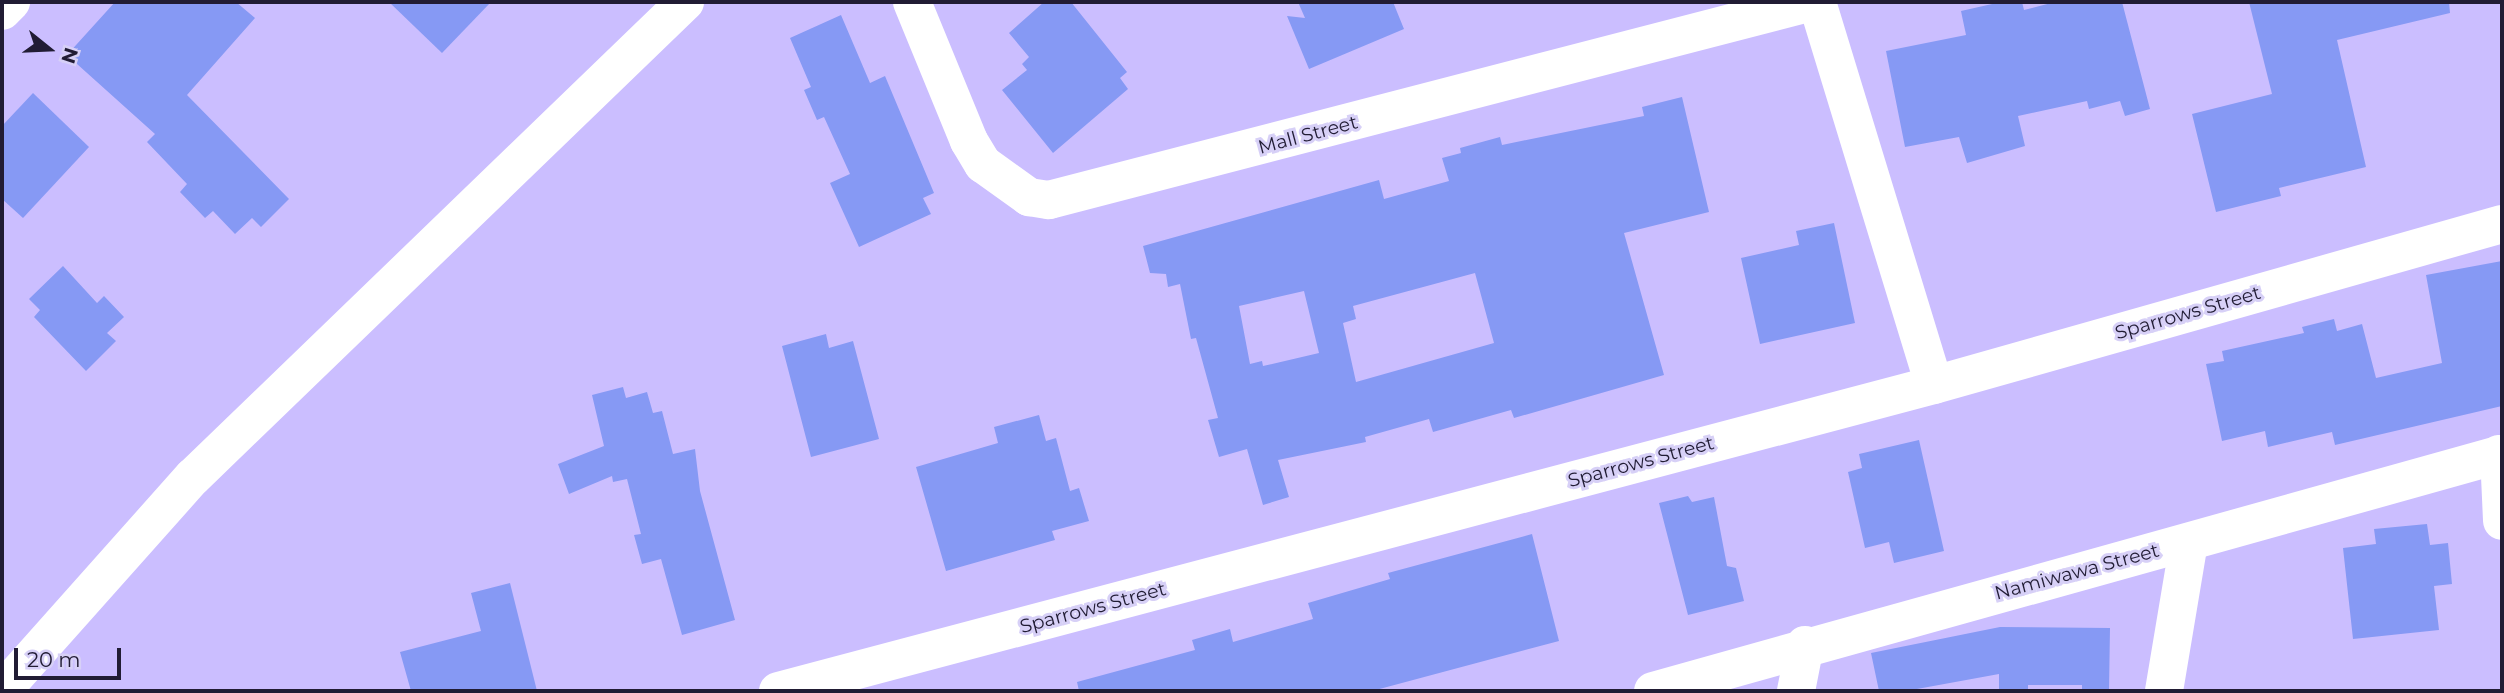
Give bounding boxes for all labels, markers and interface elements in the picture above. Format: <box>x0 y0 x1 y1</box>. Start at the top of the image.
north arrow <box>14 14 84 84</box>
text: N <box>56 45 83 66</box>
street label: Mall Street <box>1256 111 1360 159</box>
street label: Sparrows Street <box>2113 281 2263 345</box>
street label: Sparrows Street <box>1565 432 1717 492</box>
street label: Namiwawa Street <box>1992 539 2162 605</box>
street label: Sparrows Street <box>1017 578 1169 638</box>
scale bar <box>18 634 124 678</box>
text: 20 m <box>27 647 81 672</box>

